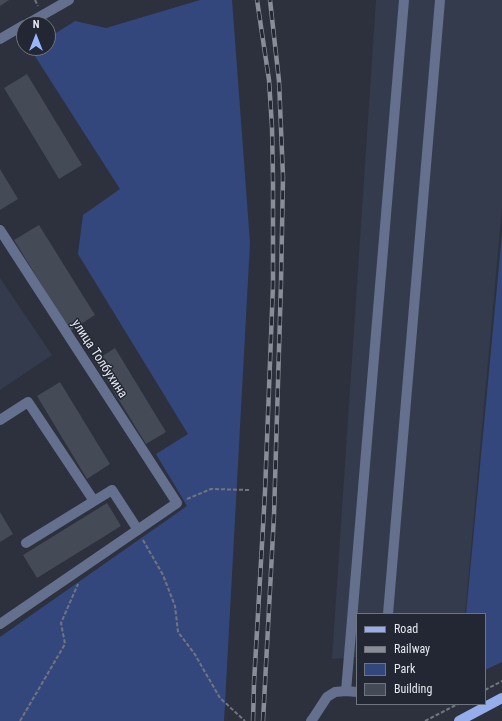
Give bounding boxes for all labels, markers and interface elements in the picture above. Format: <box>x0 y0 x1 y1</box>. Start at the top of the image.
north arrow <box>16 16 56 56</box>
text: N <box>33 18 39 31</box>
street label: улица Толбухина <box>68 317 130 401</box>
legend <box>356 613 486 705</box>
text: Road <box>394 622 418 636</box>
text: Railway <box>394 642 430 656</box>
text: Park <box>394 662 415 676</box>
text: Building <box>394 682 432 696</box>

